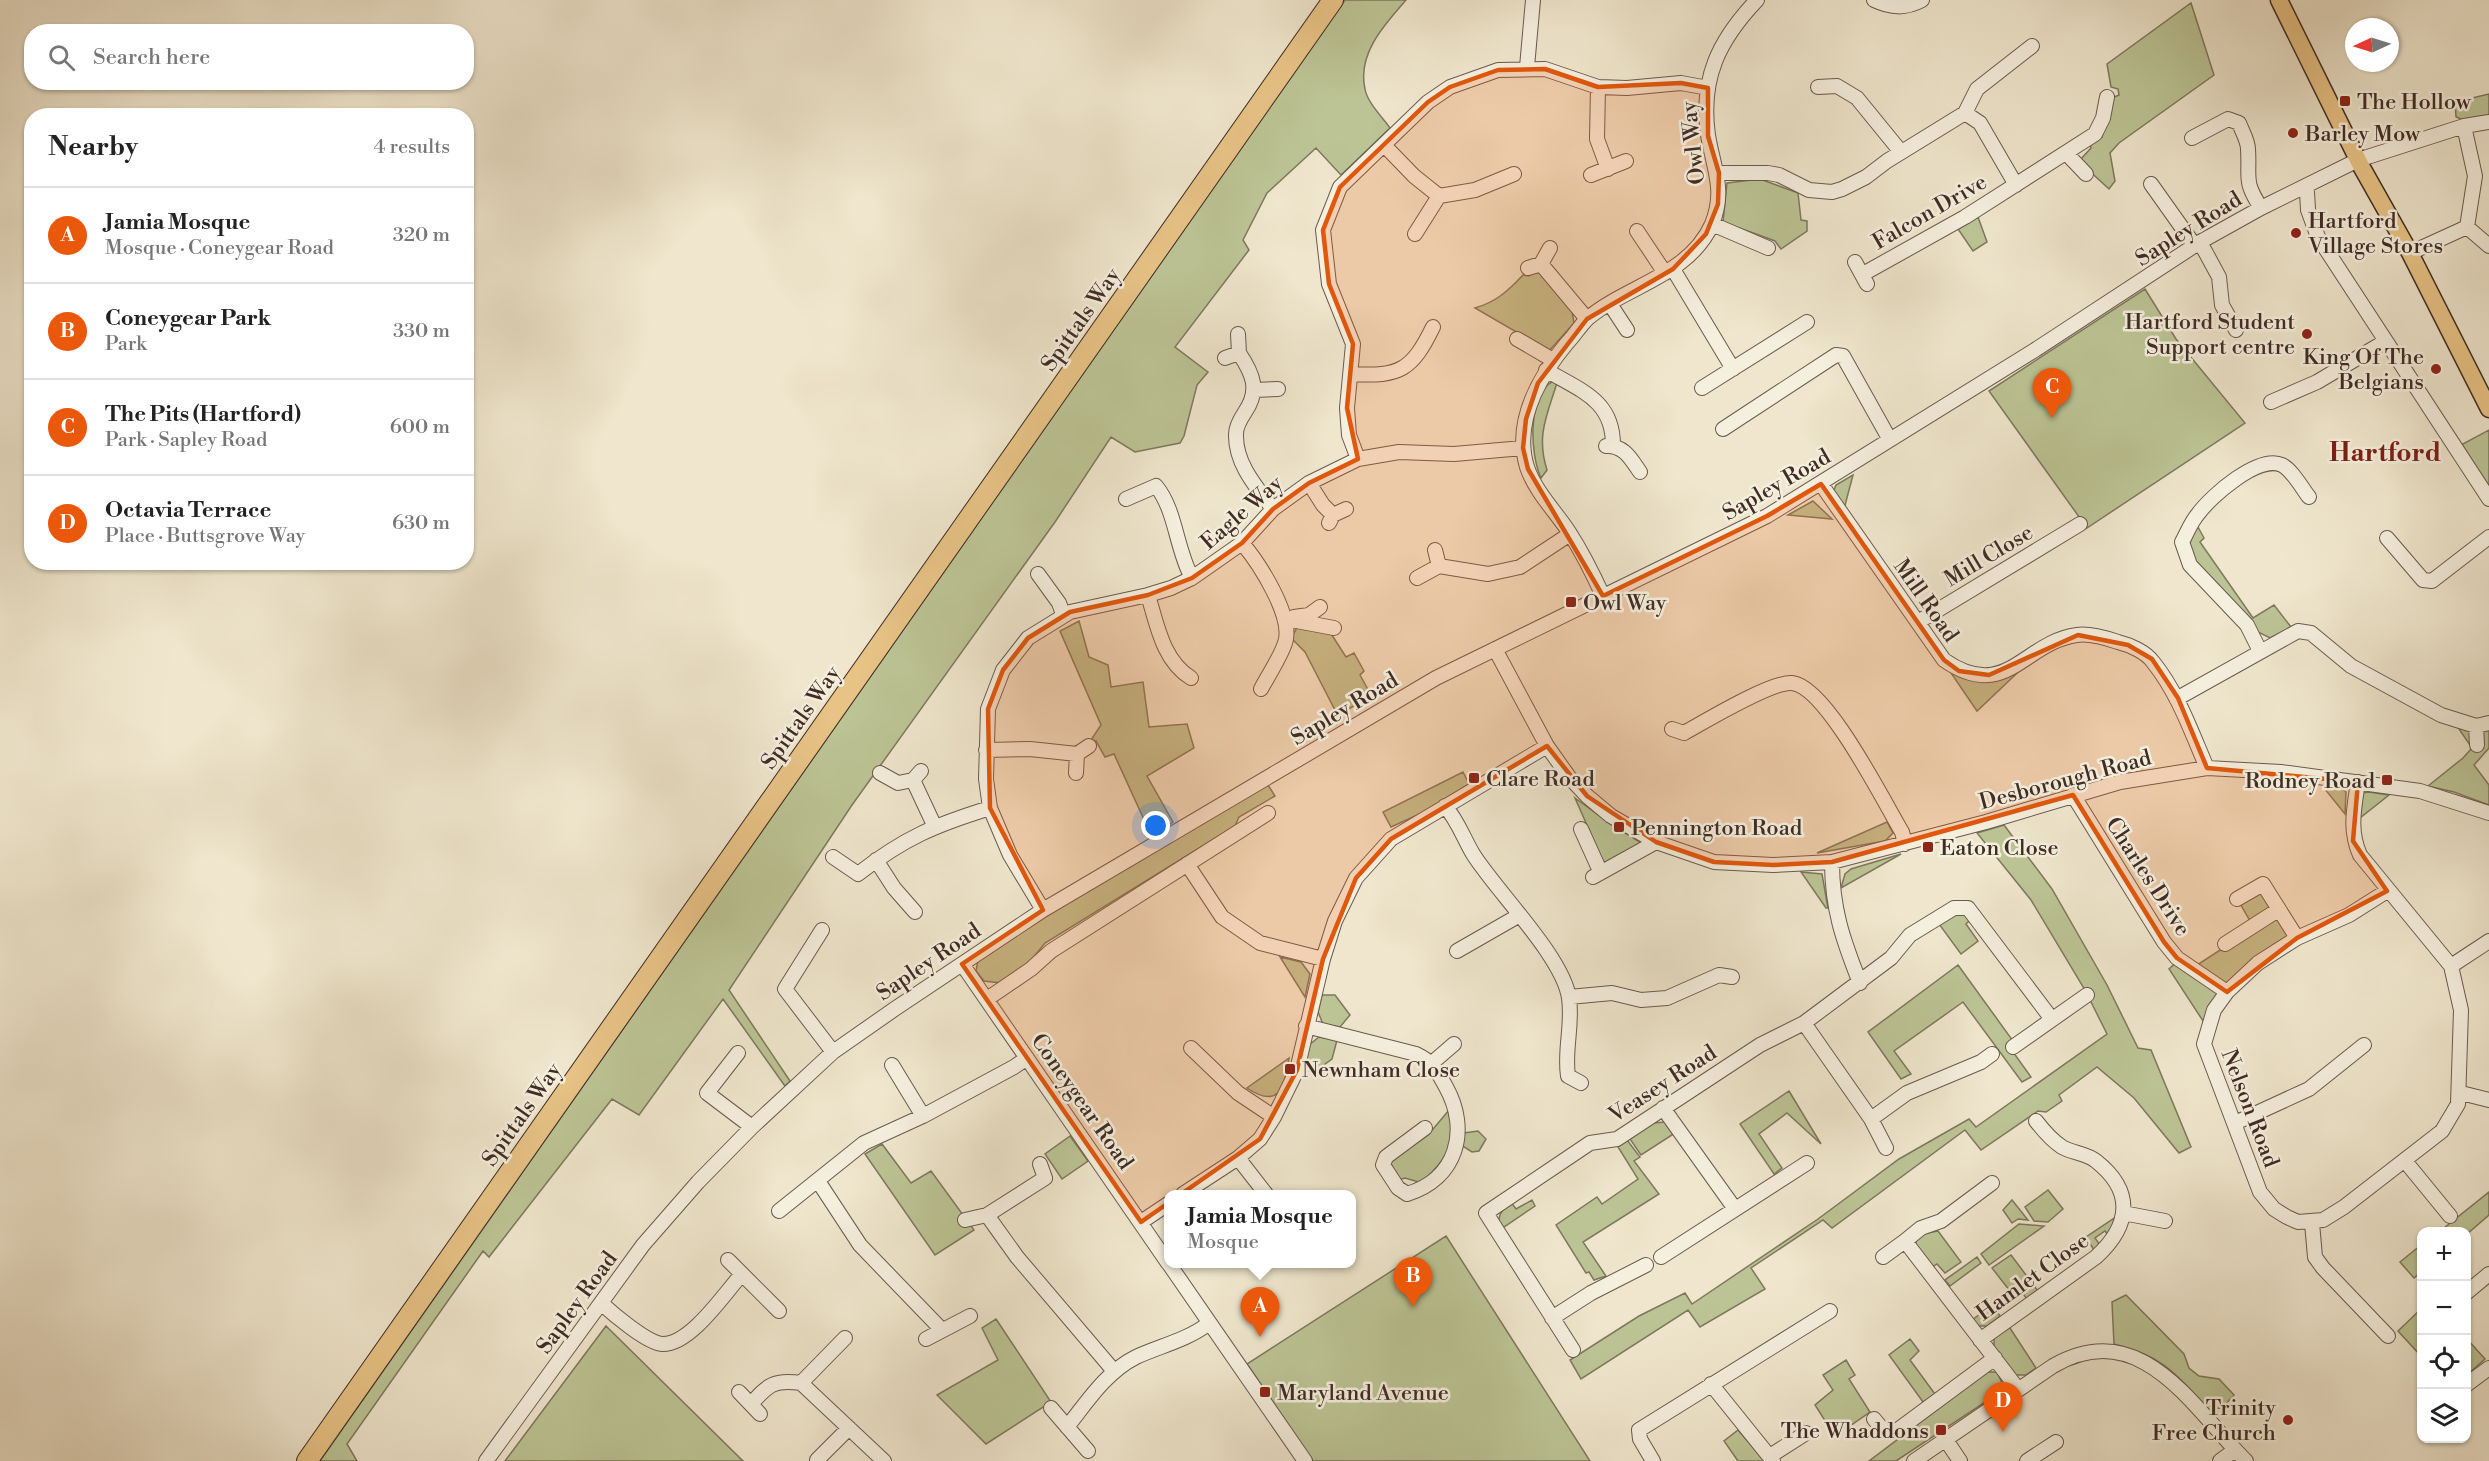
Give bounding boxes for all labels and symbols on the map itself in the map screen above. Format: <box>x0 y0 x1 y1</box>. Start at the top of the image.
north arrow <box>2345 18 2399 72</box>
place label: The Hollow <box>2357 89 2472 116</box>
marker: The Hollow <box>2338 94 2352 108</box>
street label: Owl Way <box>1676 100 1711 186</box>
place label: Barley Mow <box>2304 121 2421 148</box>
marker: Barley Mow <box>2286 126 2300 140</box>
street label: Falcon Drive <box>1868 169 1992 256</box>
street label: Sapley Road <box>2131 186 2247 273</box>
place label: Hartford Village Stores <box>2307 208 2443 260</box>
marker: Hartford Village Stores <box>2289 226 2303 240</box>
street label: Spittals Way <box>1036 263 1127 377</box>
place label: Hartford Student Support centre <box>2125 309 2295 361</box>
marker: Hartford Student Support centre <box>2300 327 2314 341</box>
place label: King Of The Belgians <box>2303 344 2424 396</box>
marker: King Of The Belgians <box>2429 362 2443 376</box>
pin: C <box>2032 368 2072 418</box>
district label: Hartford <box>2329 437 2441 469</box>
street label: Sapley Road <box>1718 443 1836 527</box>
street label: Eagle Way <box>1195 470 1289 556</box>
street label: Mill Close <box>1939 519 2038 593</box>
street label: Mill Road <box>1887 554 1964 648</box>
place label: Owl Way <box>1583 590 1667 617</box>
marker: Owl Way <box>1564 595 1578 609</box>
street label: Spittals Way <box>756 661 847 775</box>
street label: Sapley Road <box>1286 666 1404 752</box>
street label: Desborough Road <box>1976 744 2155 816</box>
place label: Clare Road <box>1486 766 1595 793</box>
place label: Rodney Road <box>2245 768 2376 795</box>
marker: Clare Road <box>1467 771 1481 785</box>
marker: Rodney Road <box>2380 773 2394 787</box>
your location <box>1141 811 1170 840</box>
street label: Charles Drive <box>2099 812 2196 941</box>
place label: Pennington Road <box>1631 815 1803 842</box>
marker: Pennington Road <box>1612 820 1626 834</box>
place label: Eaton Close <box>1940 835 2059 862</box>
marker: Eaton Close <box>1921 840 1935 854</box>
street label: Sapley Road <box>871 917 987 1007</box>
street label: Coneygear Road <box>1025 1028 1139 1176</box>
street label: Veasey Road <box>1603 1039 1722 1130</box>
street label: Nelson Road <box>2215 1046 2285 1172</box>
place label: Newnham Close <box>1302 1057 1460 1084</box>
street label: Spittals Way <box>477 1058 568 1172</box>
marker: Newnham Close <box>1283 1062 1297 1076</box>
street label: Hamlet Close <box>1971 1227 2095 1327</box>
street label: Sapley Road <box>531 1246 624 1359</box>
pin: B <box>1394 1258 1432 1307</box>
pin: A <box>1240 1288 1280 1337</box>
place label: Maryland Avenue <box>1277 1380 1449 1407</box>
pin: D <box>1984 1382 2022 1432</box>
marker: Maryland Avenue <box>1258 1385 1272 1399</box>
place label: Trinity Free Church <box>2152 1395 2276 1447</box>
marker: Trinity Free Church <box>2281 1413 2295 1427</box>
place label: The Whaddons <box>1781 1418 1929 1445</box>
marker: The Whaddons <box>1934 1423 1948 1437</box>

